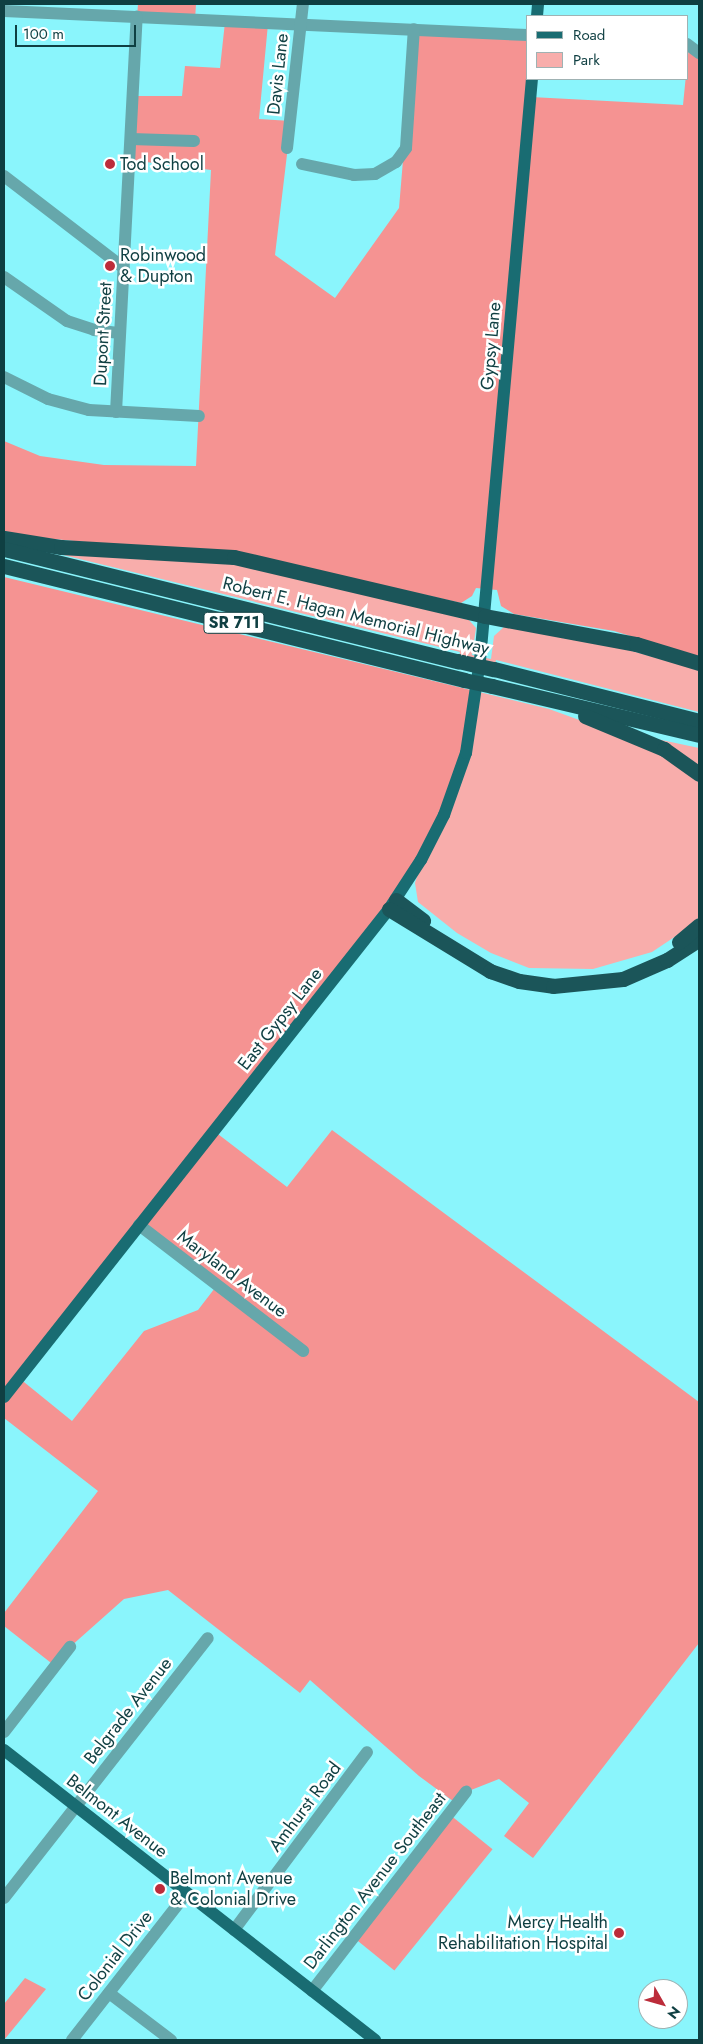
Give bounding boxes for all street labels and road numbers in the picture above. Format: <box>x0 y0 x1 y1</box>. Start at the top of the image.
street label: Davis Lane <box>263 32 293 116</box>
street label: Dupont Street <box>89 282 117 386</box>
street label: Gypsy Lane <box>476 301 506 391</box>
street label: Robert E. Hagan Memorial Highway <box>220 572 492 660</box>
road number: SR 711 <box>203 610 265 636</box>
street label: East Gypsy Lane <box>233 964 327 1074</box>
street label: Maryland Avenue <box>173 1226 291 1322</box>
street label: Belgrade Avenue <box>80 1653 176 1769</box>
street label: Amhurst Road <box>264 1758 346 1856</box>
street label: Belmont Avenue <box>62 1770 172 1862</box>
street label: Darlington Avenue Southeast <box>299 1788 451 1974</box>
street label: Colonial Drive <box>73 1907 157 2005</box>

